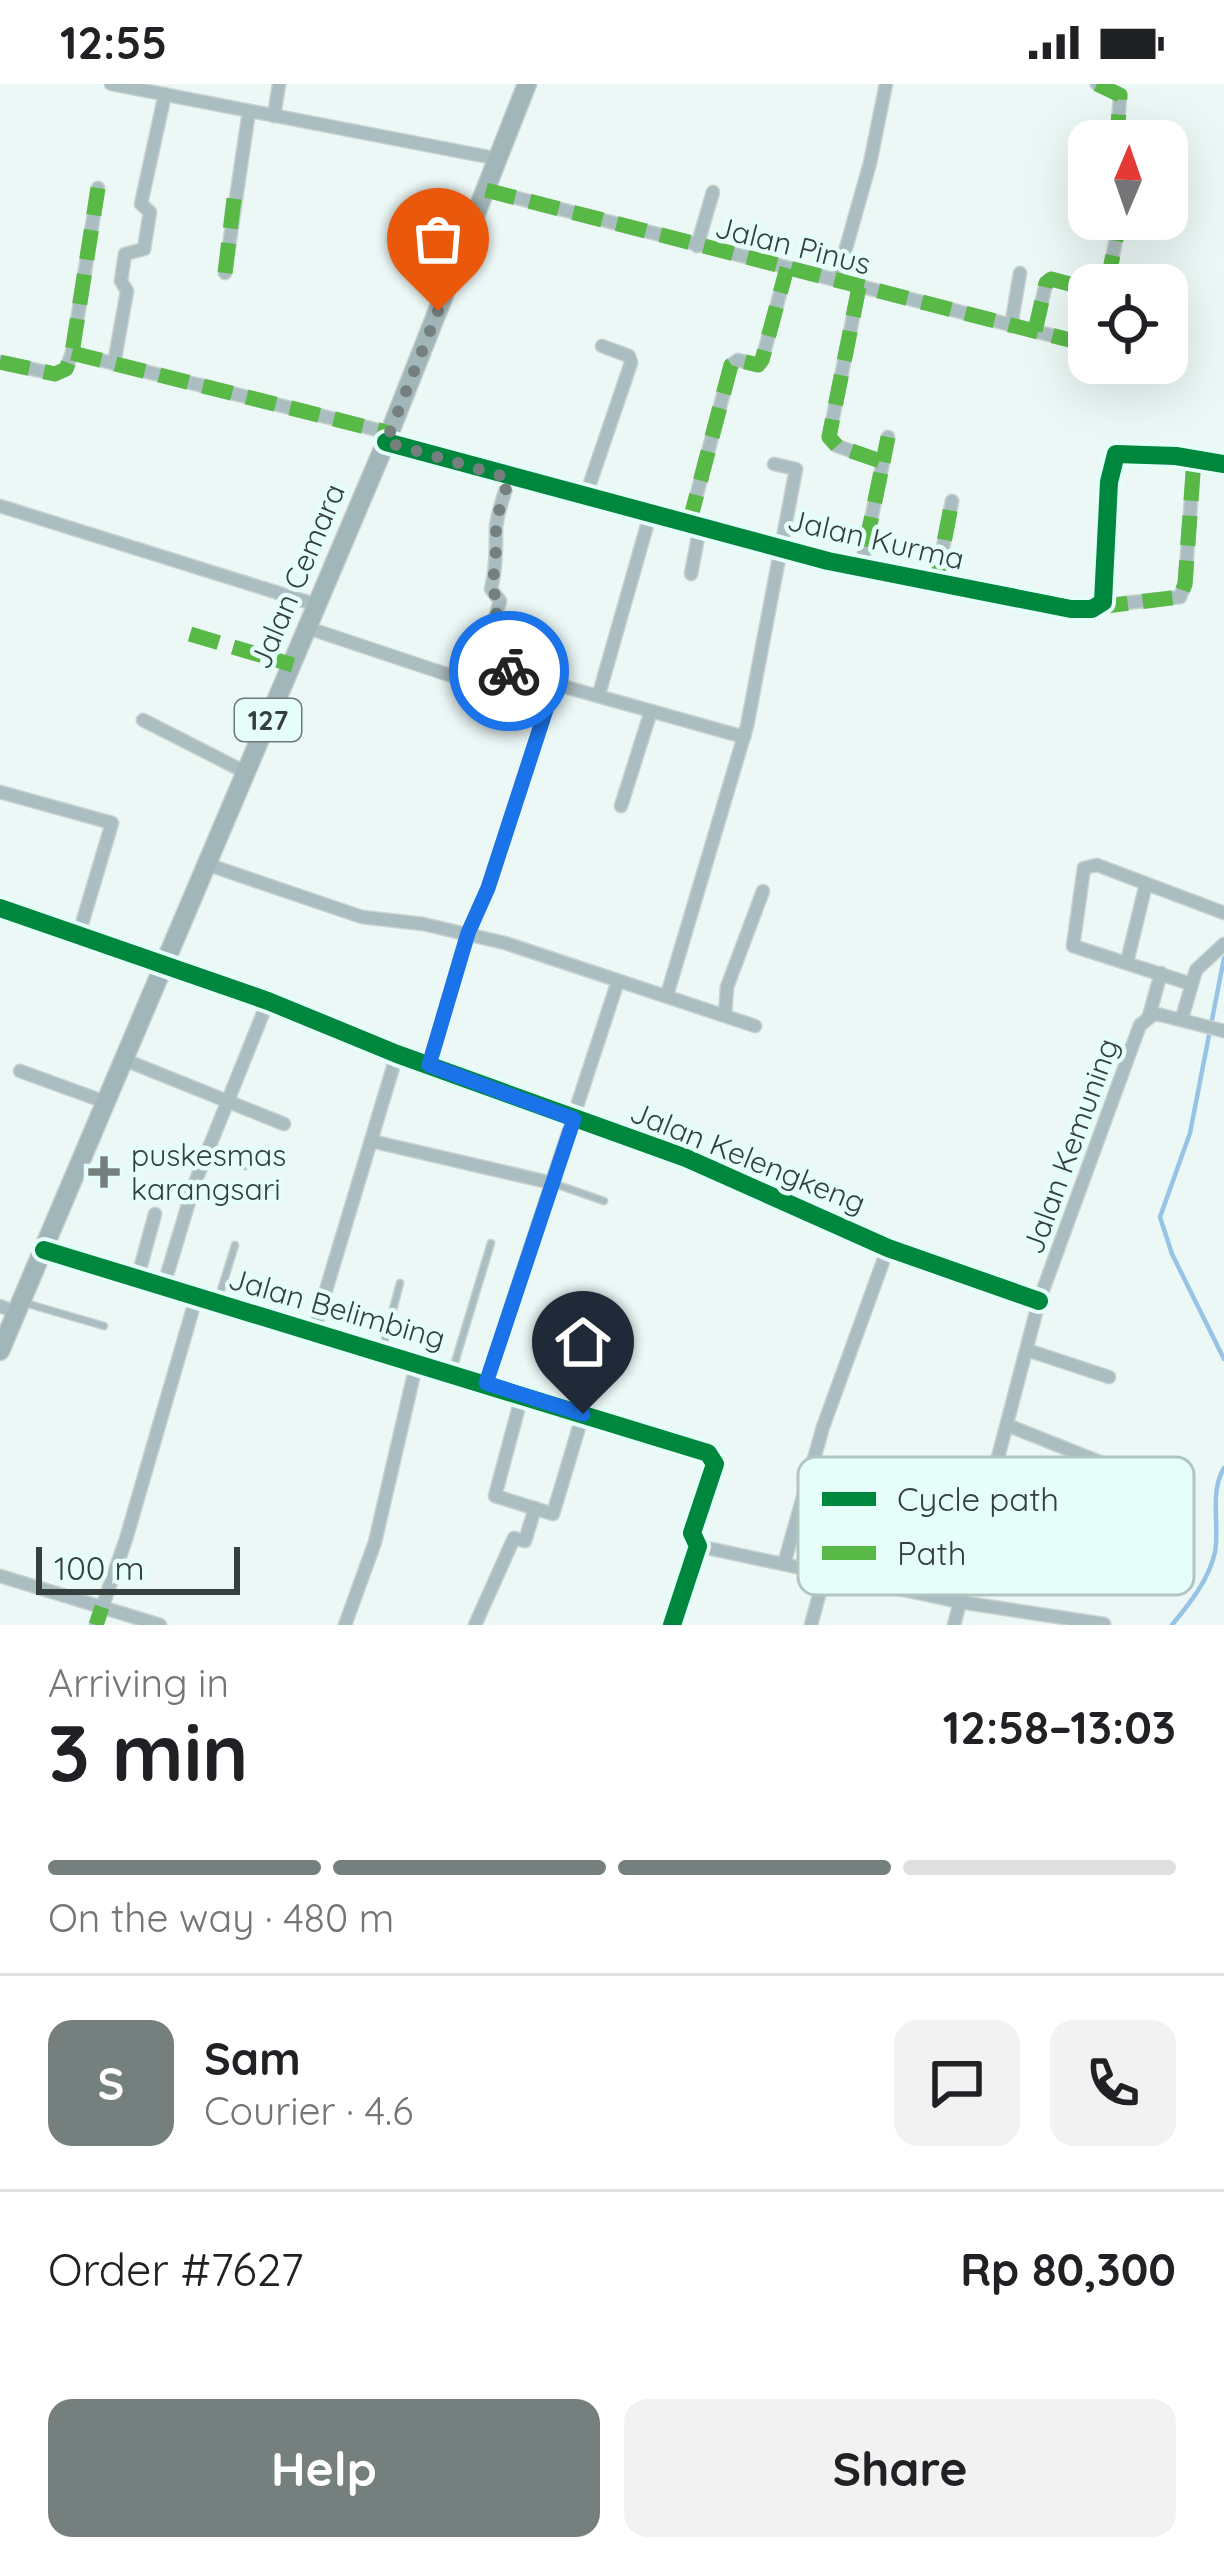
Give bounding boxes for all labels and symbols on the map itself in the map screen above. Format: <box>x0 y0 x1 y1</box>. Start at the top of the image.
north arrow <box>1068 120 1188 240</box>
pin <box>387 188 489 311</box>
street label: Jalan Pinus <box>711 207 875 283</box>
street label: Jalan Cemara <box>241 478 353 674</box>
street label: Jalan Kurma <box>784 500 968 578</box>
courier <box>449 611 569 731</box>
road number: 127 <box>235 699 301 741</box>
street label: Jalan Kemuning <box>1013 1033 1127 1259</box>
street label: Jalan Kelengkeng <box>625 1092 871 1222</box>
place label: puskesmas karangsari <box>131 1136 286 1208</box>
marker: puskesmas karangsari <box>88 1156 120 1188</box>
street label: Jalan Belimbing <box>224 1259 450 1357</box>
pin <box>532 1291 634 1414</box>
legend <box>798 1457 1194 1595</box>
text: Cycle path <box>897 1478 1059 1519</box>
text: Path <box>897 1532 966 1573</box>
scale bar <box>36 1541 240 1594</box>

